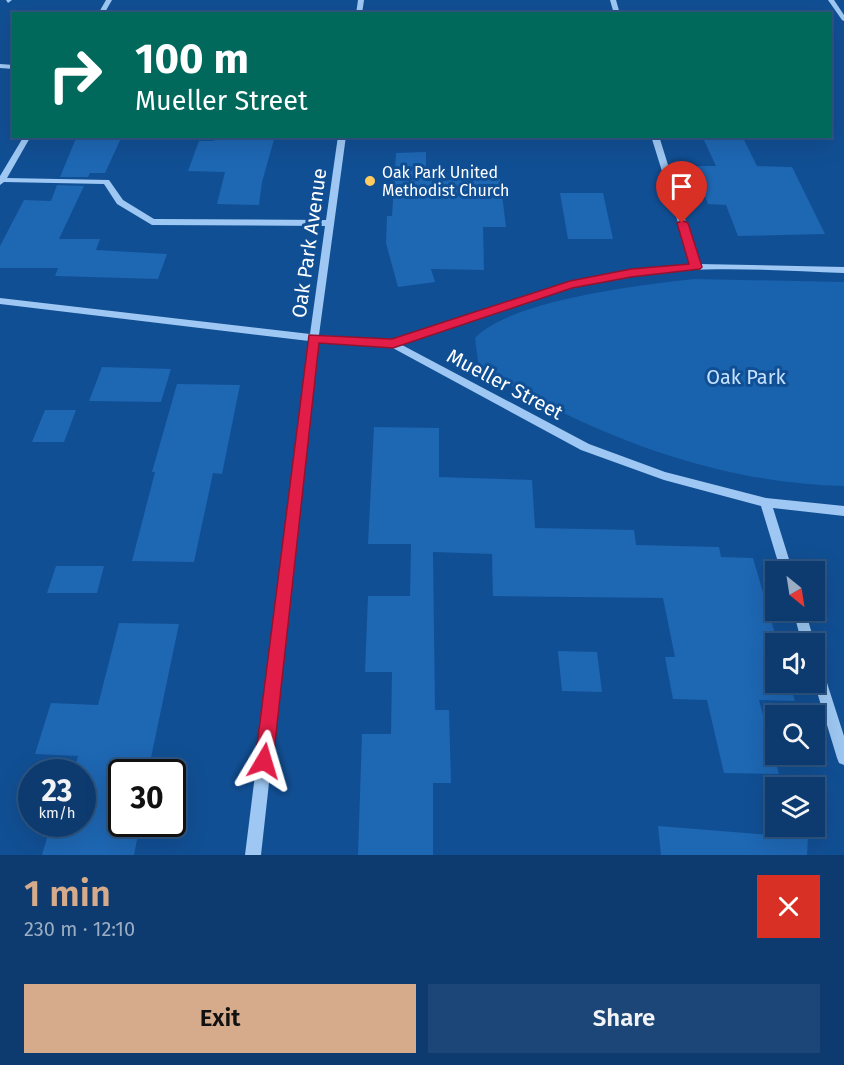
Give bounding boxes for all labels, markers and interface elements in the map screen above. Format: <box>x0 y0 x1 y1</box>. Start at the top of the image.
text: 100 m <box>135 34 249 84</box>
icon: right <box>36 36 114 114</box>
text: Mueller Street <box>135 85 308 117</box>
pin <box>656 161 707 223</box>
place label: Oak Park United Methodist Church <box>382 163 509 200</box>
street label: Oak Park Avenue <box>287 167 331 319</box>
icon: arrive <box>665 170 698 203</box>
marker: Oak Park United Methodist Church <box>363 174 377 188</box>
street label: Mueller Street <box>443 343 568 425</box>
park label: Oak Park <box>706 365 786 389</box>
north arrow <box>765 561 825 621</box>
map controls <box>765 561 825 837</box>
button: sound <box>765 633 825 693</box>
button: search <box>765 705 825 765</box>
position arrow <box>232 729 296 793</box>
speed limit sign: 30 <box>108 759 186 837</box>
text: 23 <box>42 773 72 809</box>
button: layers <box>765 777 825 837</box>
text: km/h <box>38 804 76 822</box>
text: 1 min <box>24 872 111 916</box>
button: close <box>757 875 820 938</box>
text: 230 m · 12:10 <box>24 917 135 941</box>
button: Exit <box>24 984 416 1053</box>
button: Share <box>428 984 820 1053</box>

